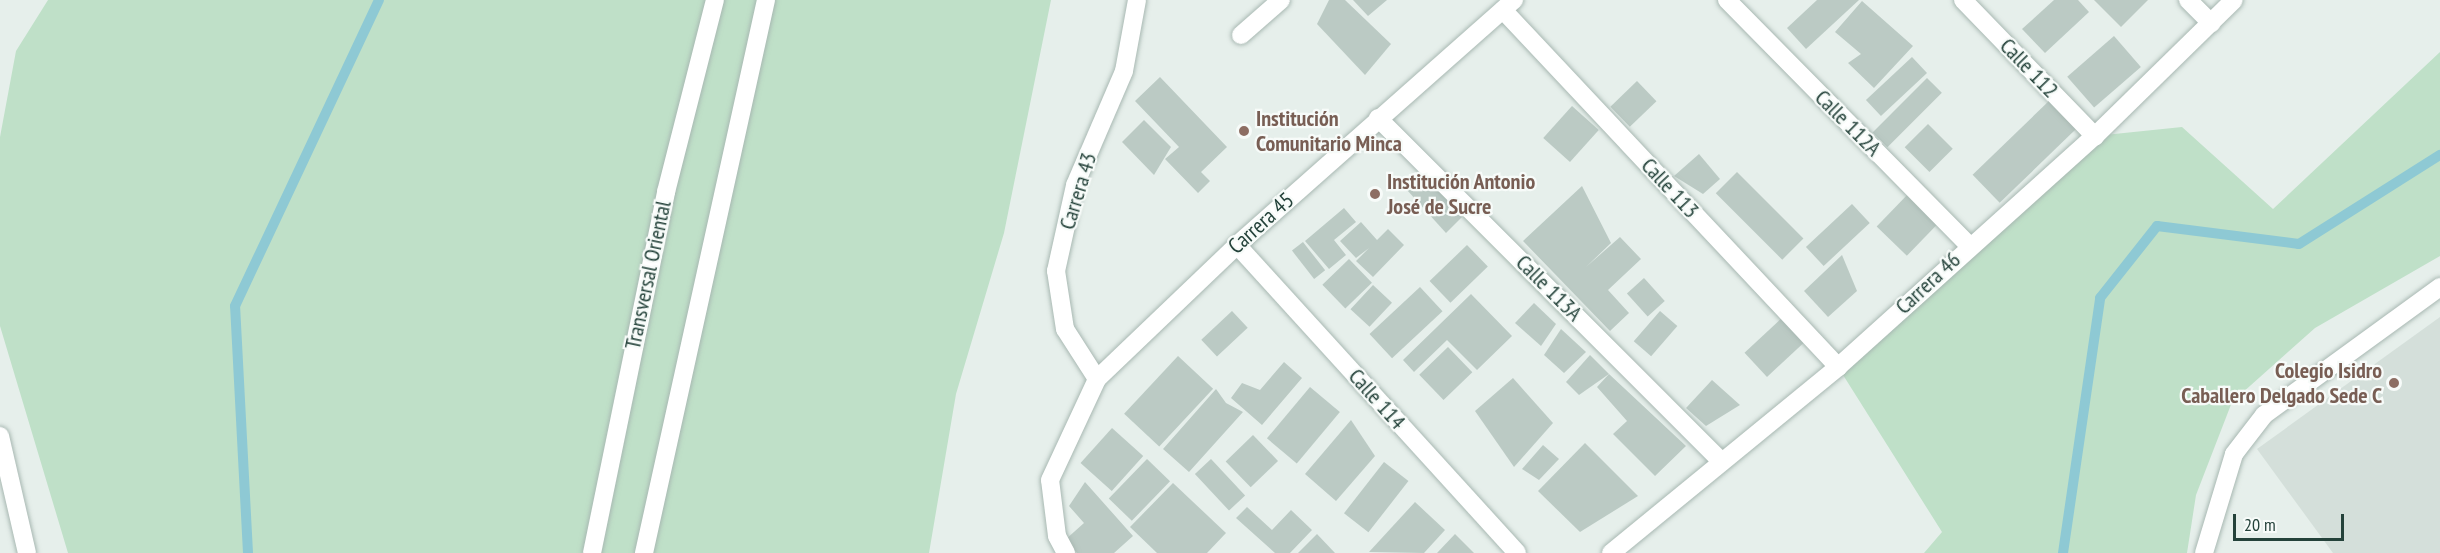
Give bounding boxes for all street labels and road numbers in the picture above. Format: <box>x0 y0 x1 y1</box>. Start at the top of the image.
street label: Calle 112 <box>1994 33 2064 103</box>
street label: Calle 112A <box>1809 84 1887 162</box>
street label: Carrera 43 <box>1054 149 1102 233</box>
street label: Calle 113 <box>1636 153 1704 223</box>
street label: Carrera 45 <box>1223 187 1299 259</box>
street label: Transversal Oriental <box>619 198 677 352</box>
street label: Carrera 46 <box>1890 246 1966 320</box>
street label: Calle 113A <box>1510 249 1588 327</box>
street label: Calle 114 <box>1343 363 1411 435</box>

